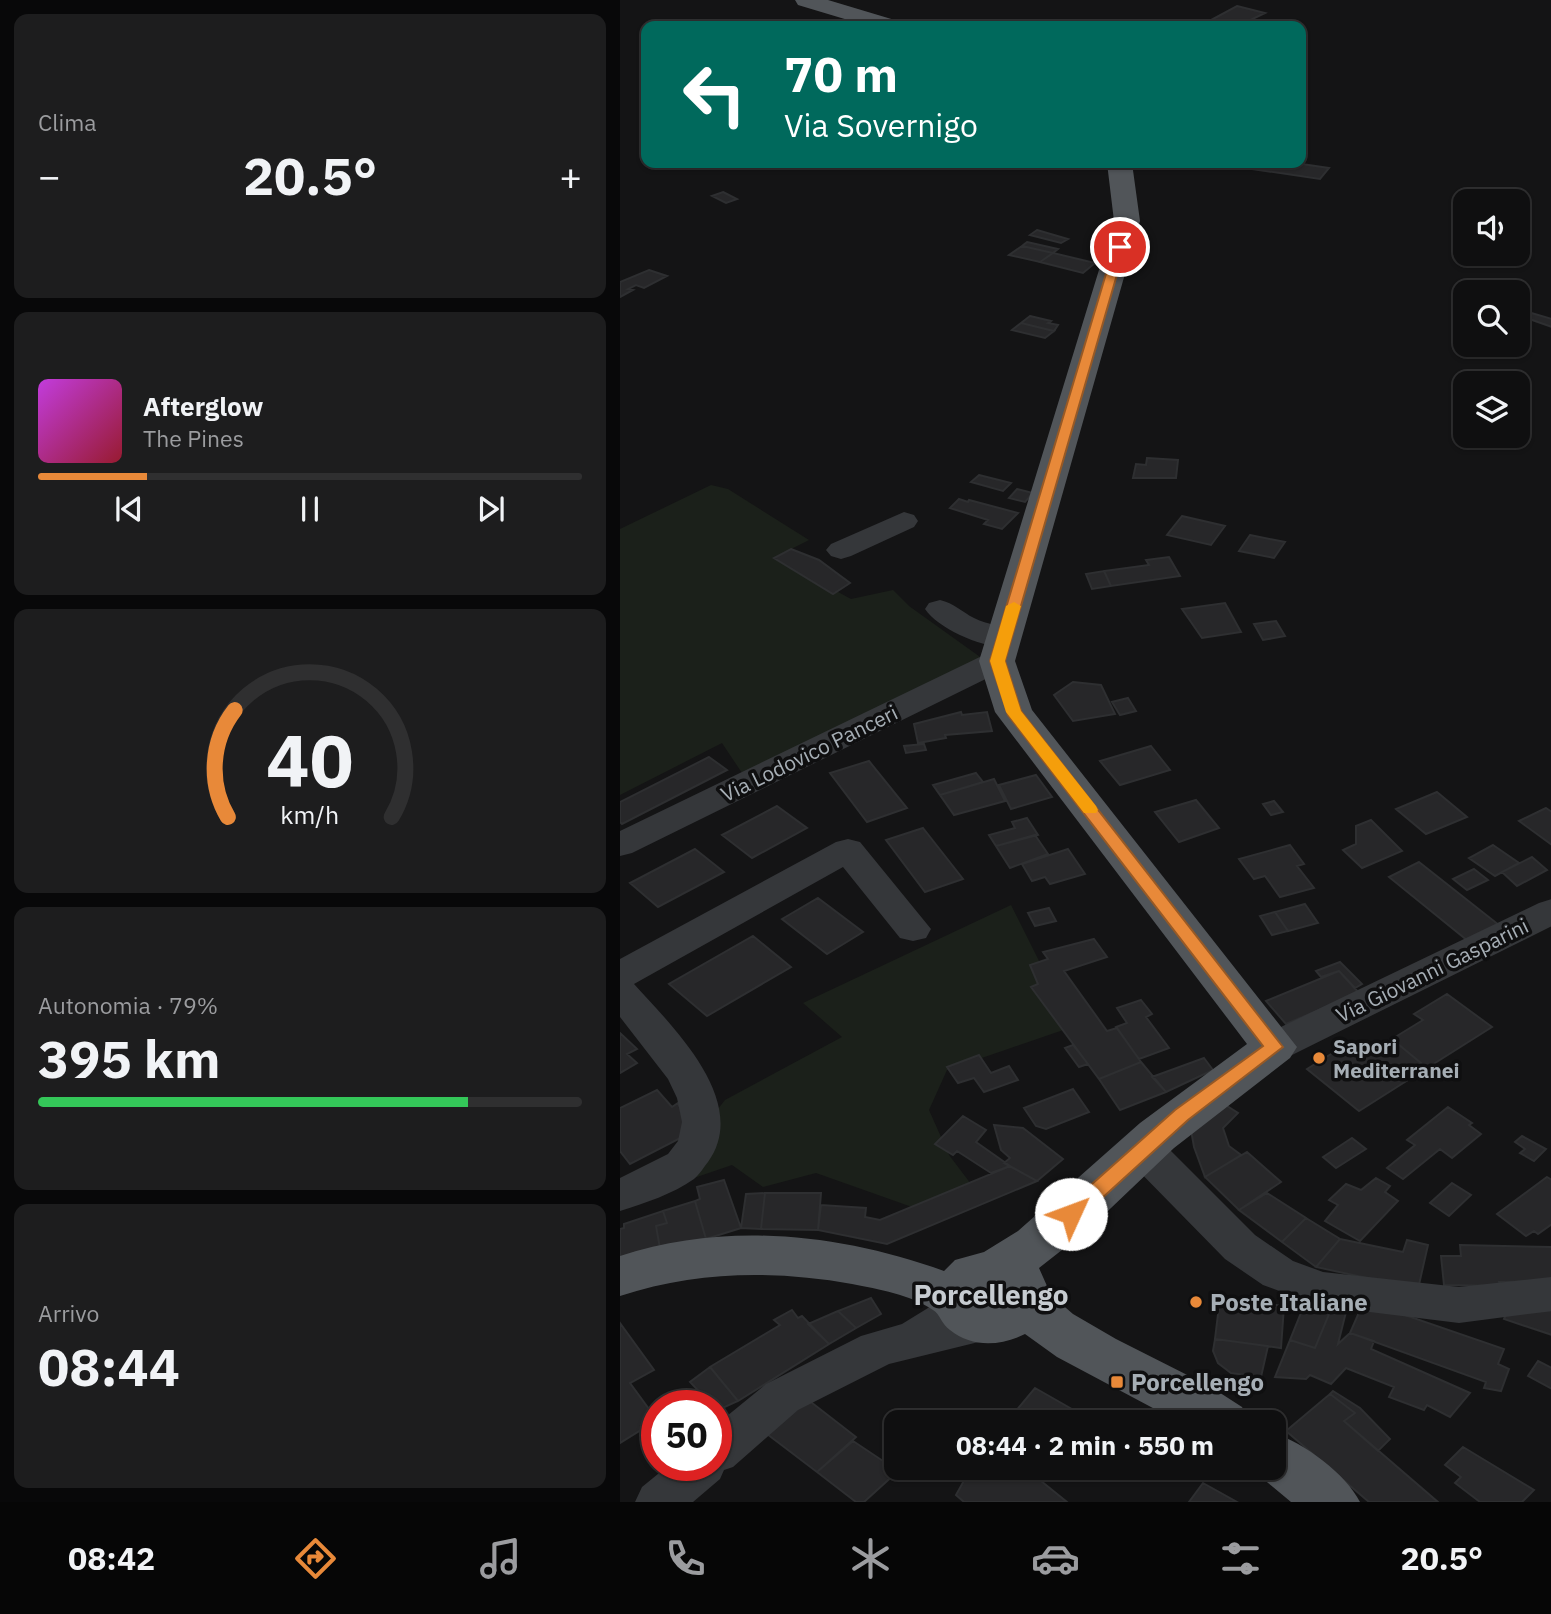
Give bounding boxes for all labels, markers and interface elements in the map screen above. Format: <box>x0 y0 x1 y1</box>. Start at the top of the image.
text: 70 m <box>784 42 898 105</box>
icon: left <box>669 49 760 140</box>
text: Via Sovernigo <box>784 104 978 146</box>
text: Clima <box>38 107 97 137</box>
text: 20.5° <box>243 142 377 209</box>
text: − <box>38 151 61 200</box>
text: + <box>559 151 582 200</box>
map controls <box>1453 189 1530 448</box>
button: sound <box>1453 189 1530 266</box>
pin <box>1090 217 1150 277</box>
icon: arrive <box>1101 228 1139 266</box>
button: search <box>1453 280 1530 357</box>
button: layers <box>1453 371 1530 448</box>
text: Afterglow <box>143 389 263 423</box>
text: The Pines <box>143 423 244 453</box>
icon: previous <box>110 490 148 528</box>
icon: pause <box>291 490 329 528</box>
icon: next <box>472 490 510 528</box>
street label: Via Lodovico Panceri <box>716 698 902 808</box>
text: 40 <box>266 712 354 807</box>
text: km/h <box>281 798 339 831</box>
street label: Via Giovanni Gasparini <box>1331 911 1533 1029</box>
text: Autonomia · 79% <box>38 990 218 1020</box>
text: 395 km <box>38 1025 220 1092</box>
place label: Sapori Mediterranei <box>1333 1032 1459 1084</box>
marker: Sapori Mediterranei <box>1311 1050 1327 1066</box>
position arrow <box>1034 1177 1108 1251</box>
district label: Porcellengo <box>913 1276 1069 1313</box>
place label: Poste Italiane <box>1210 1286 1368 1318</box>
marker: Poste Italiane <box>1188 1294 1204 1310</box>
text: Arrivo <box>38 1298 99 1328</box>
text: 08:44 <box>38 1333 180 1400</box>
place label: Porcellengo <box>1131 1366 1264 1398</box>
marker: Porcellengo <box>1109 1374 1125 1390</box>
speed limit sign: 50 <box>641 1390 732 1481</box>
text: 08:44 · 2 min · 550 m <box>956 1428 1214 1462</box>
icon: directions <box>291 1534 340 1583</box>
icon: music <box>476 1534 525 1583</box>
icon: phone <box>661 1534 710 1583</box>
icon: climate <box>846 1534 895 1583</box>
icon: car <box>1031 1534 1080 1583</box>
icon: filters <box>1216 1534 1265 1583</box>
text: 08:42 <box>68 1537 155 1579</box>
text: 20.5° <box>1400 1537 1483 1579</box>

